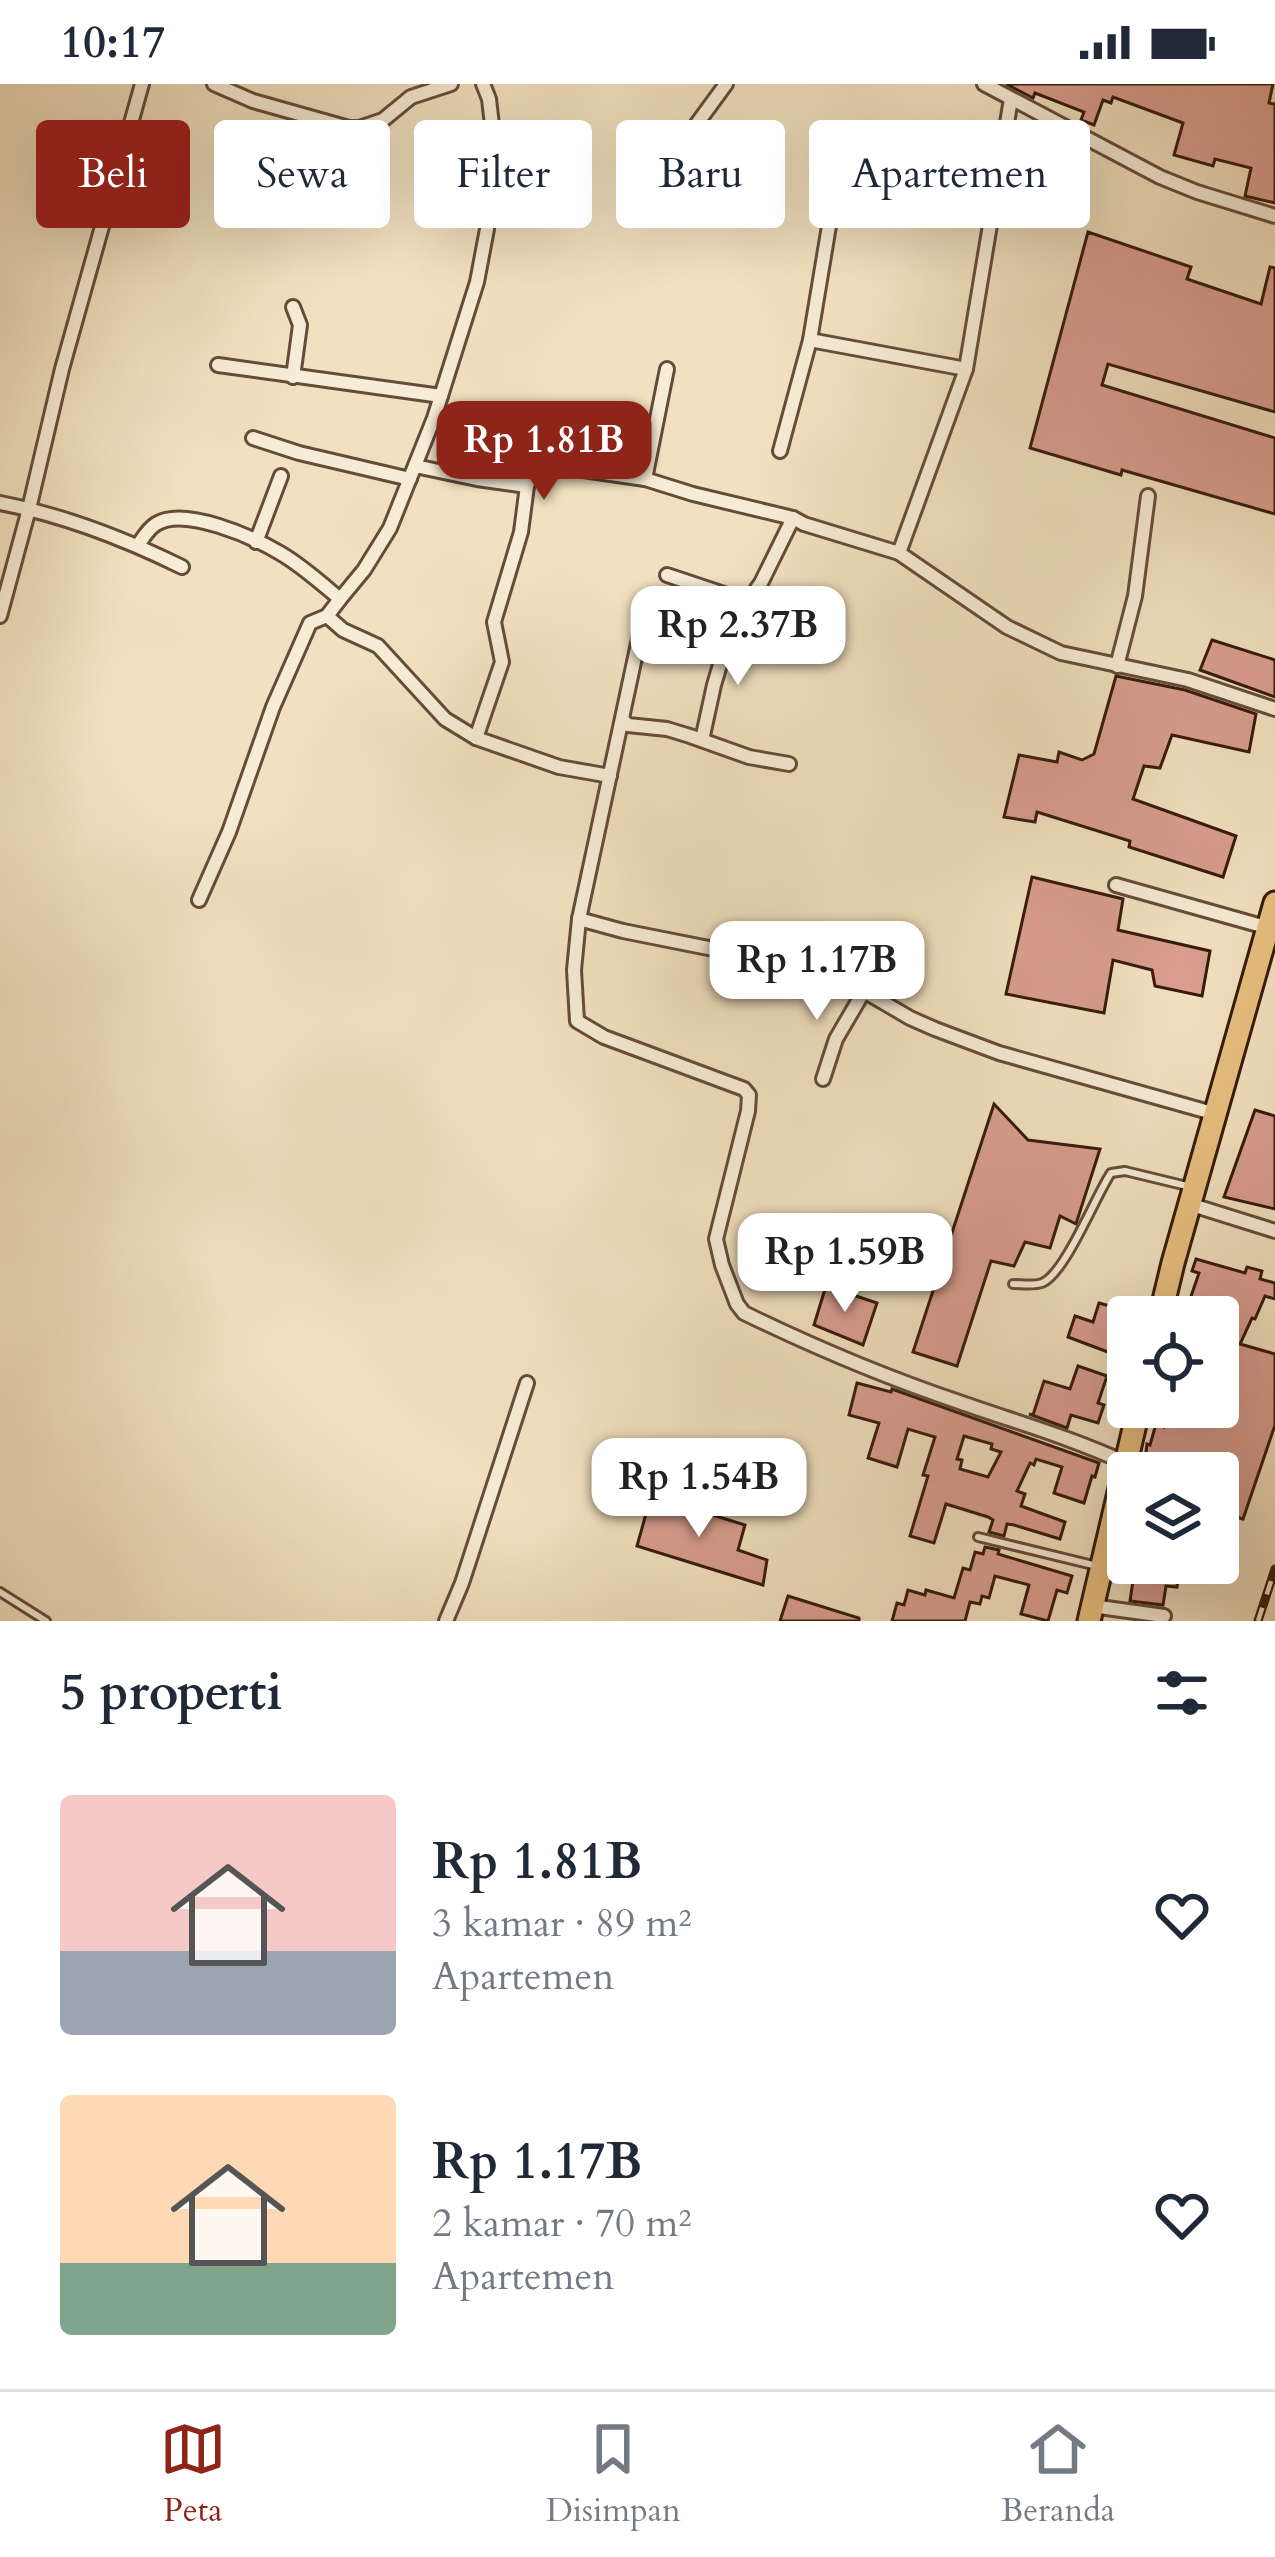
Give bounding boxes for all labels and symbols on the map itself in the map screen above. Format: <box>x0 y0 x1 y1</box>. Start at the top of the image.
pin: Rp 1.81B <box>420 401 668 503</box>
pin: Rp 2.37B <box>614 586 862 688</box>
pin: Rp 1.17B <box>693 921 941 1023</box>
pin: Rp 1.59B <box>721 1213 969 1315</box>
pin: Rp 1.54B <box>575 1438 823 1540</box>

